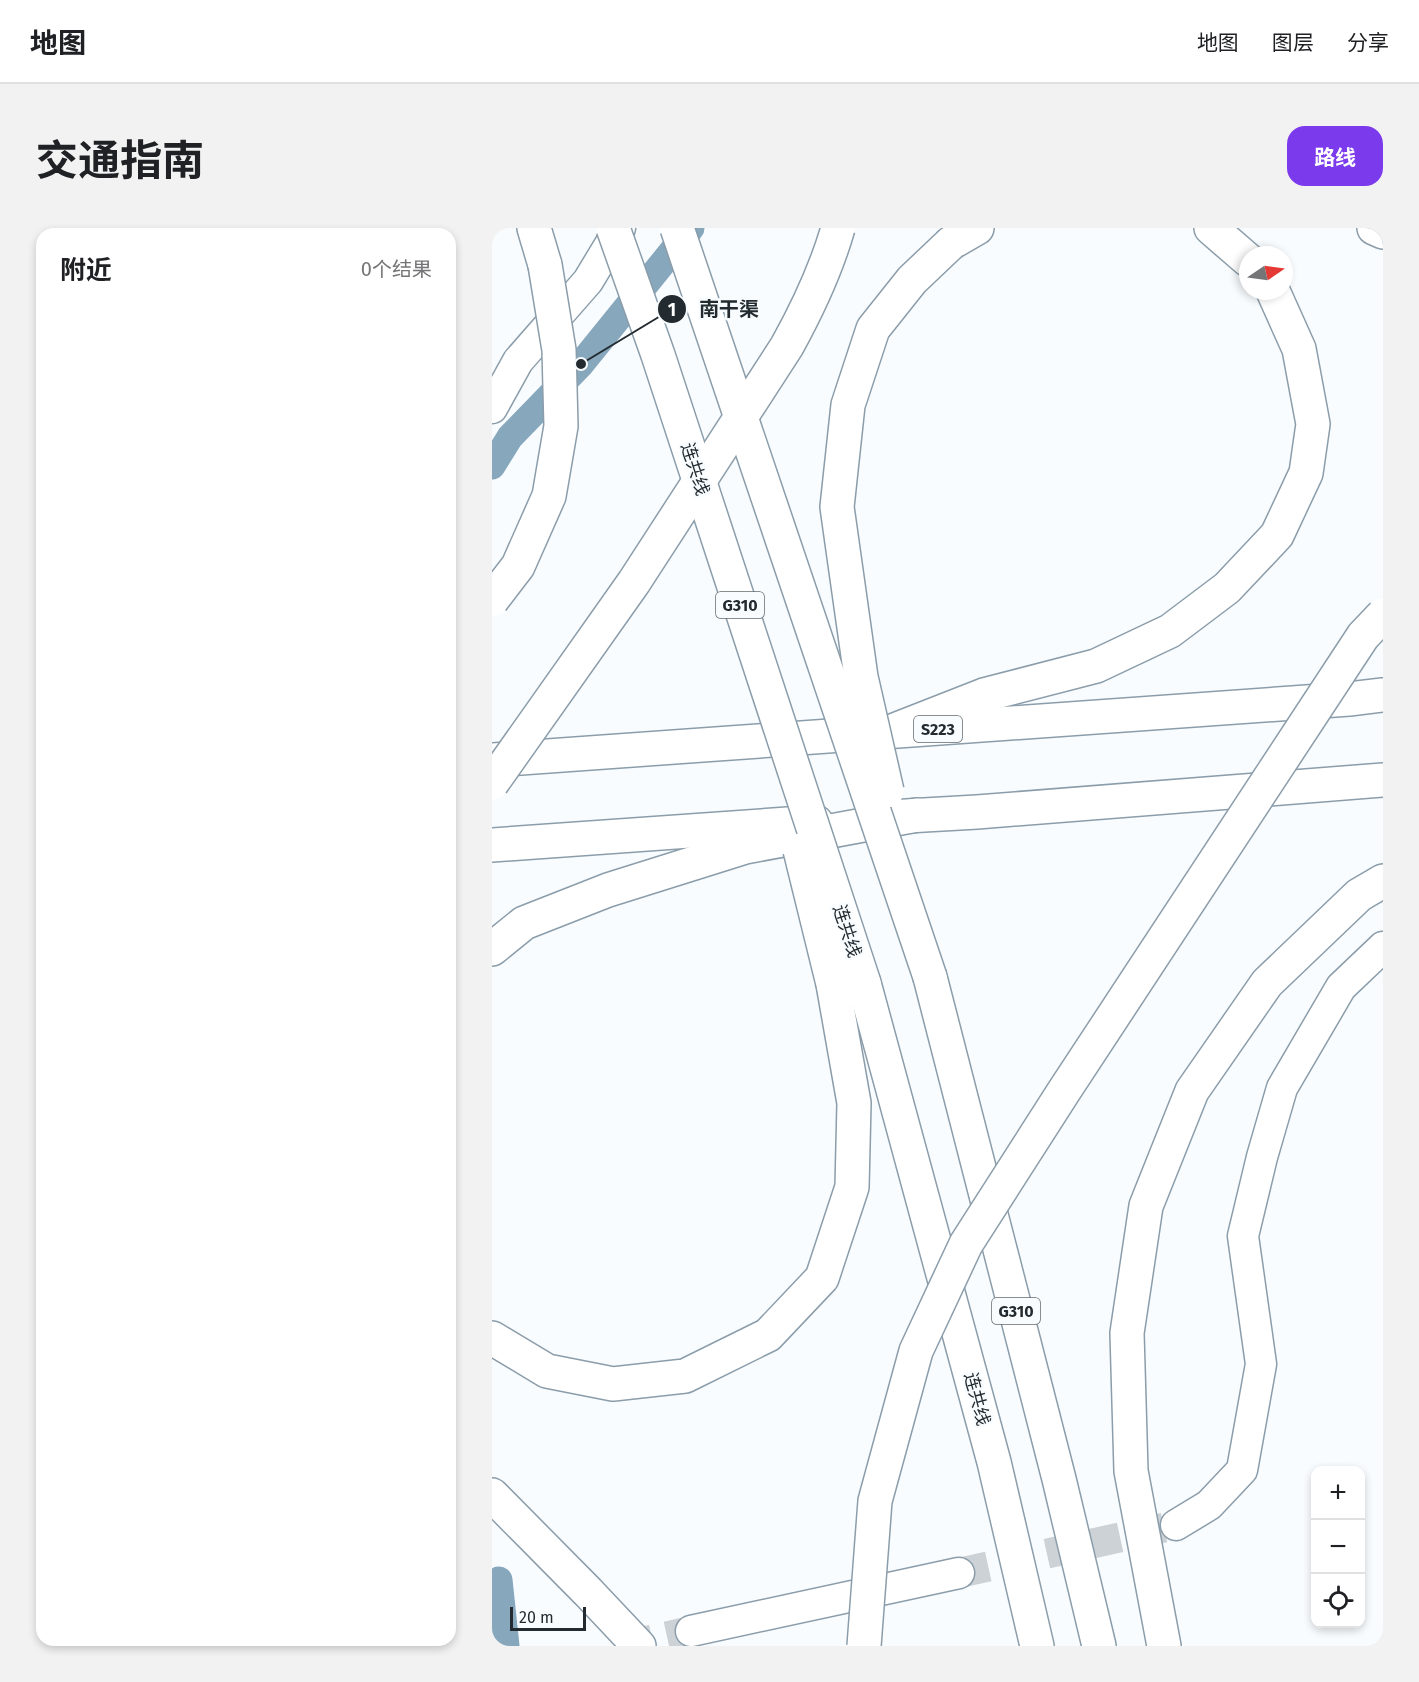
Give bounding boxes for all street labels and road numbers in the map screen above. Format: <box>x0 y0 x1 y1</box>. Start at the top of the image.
street label: 连共线 <box>676 440 714 498</box>
road number: G310 <box>716 592 764 618</box>
road number: S223 <box>914 716 962 742</box>
street label: 连共线 <box>828 902 866 960</box>
road number: G310 <box>992 1298 1040 1324</box>
street label: 连共线 <box>959 1370 995 1428</box>

